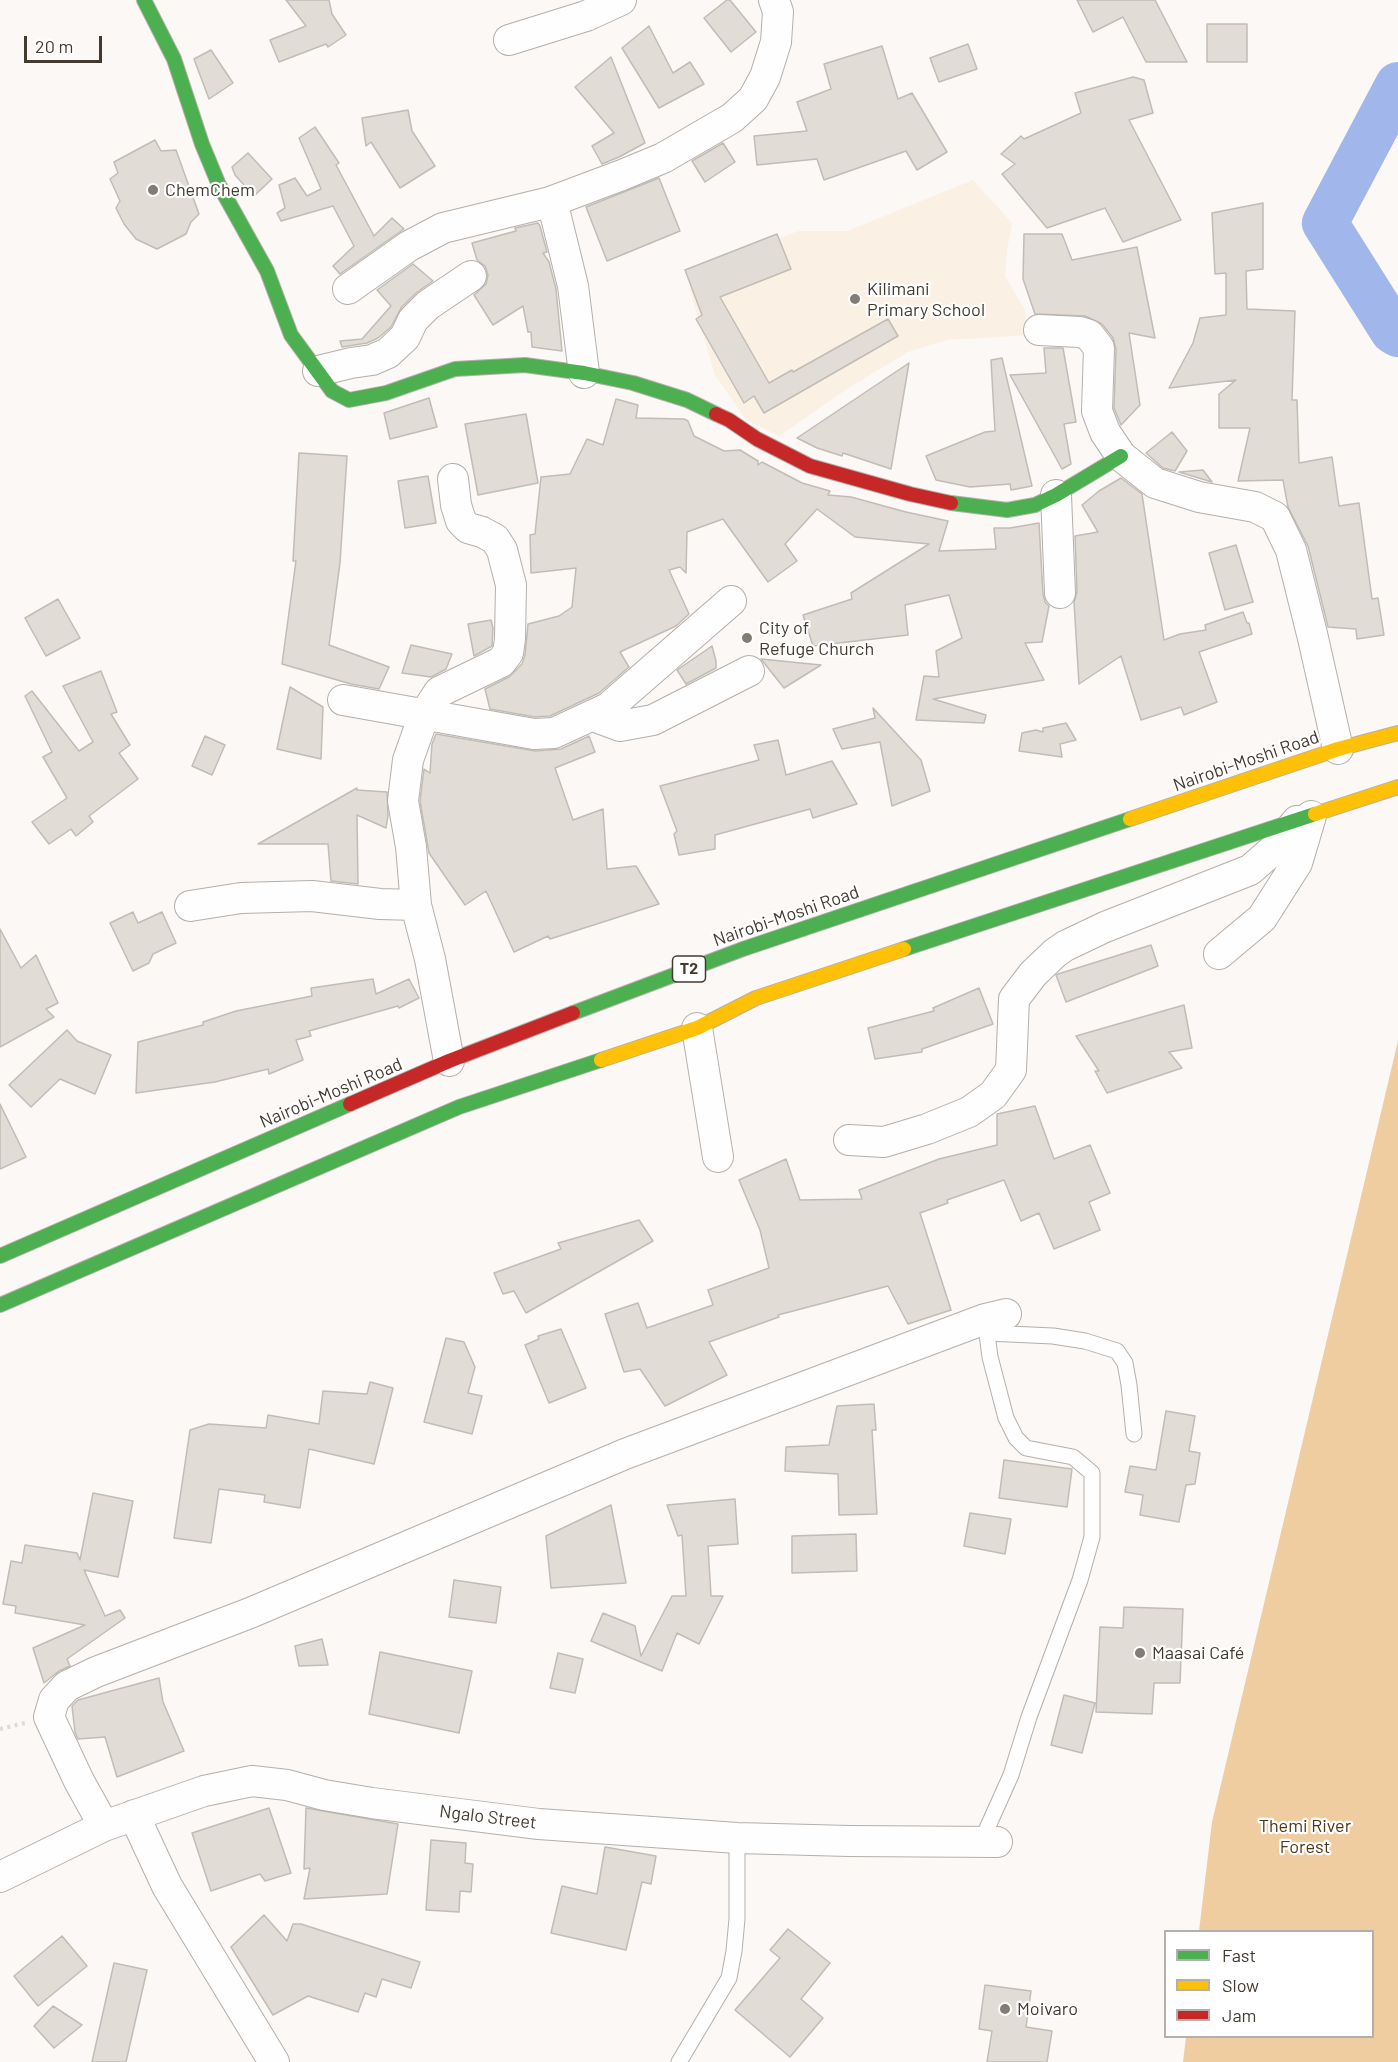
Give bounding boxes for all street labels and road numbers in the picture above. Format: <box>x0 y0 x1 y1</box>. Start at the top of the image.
street label: Nairobi-Moshi Road <box>1170 726 1322 796</box>
street label: Nairobi-Moshi Road <box>710 881 862 951</box>
road number: T2 <box>672 956 706 982</box>
street label: Nairobi-Moshi Road <box>256 1053 406 1133</box>
street label: Ngalo Street <box>438 1800 538 1834</box>

